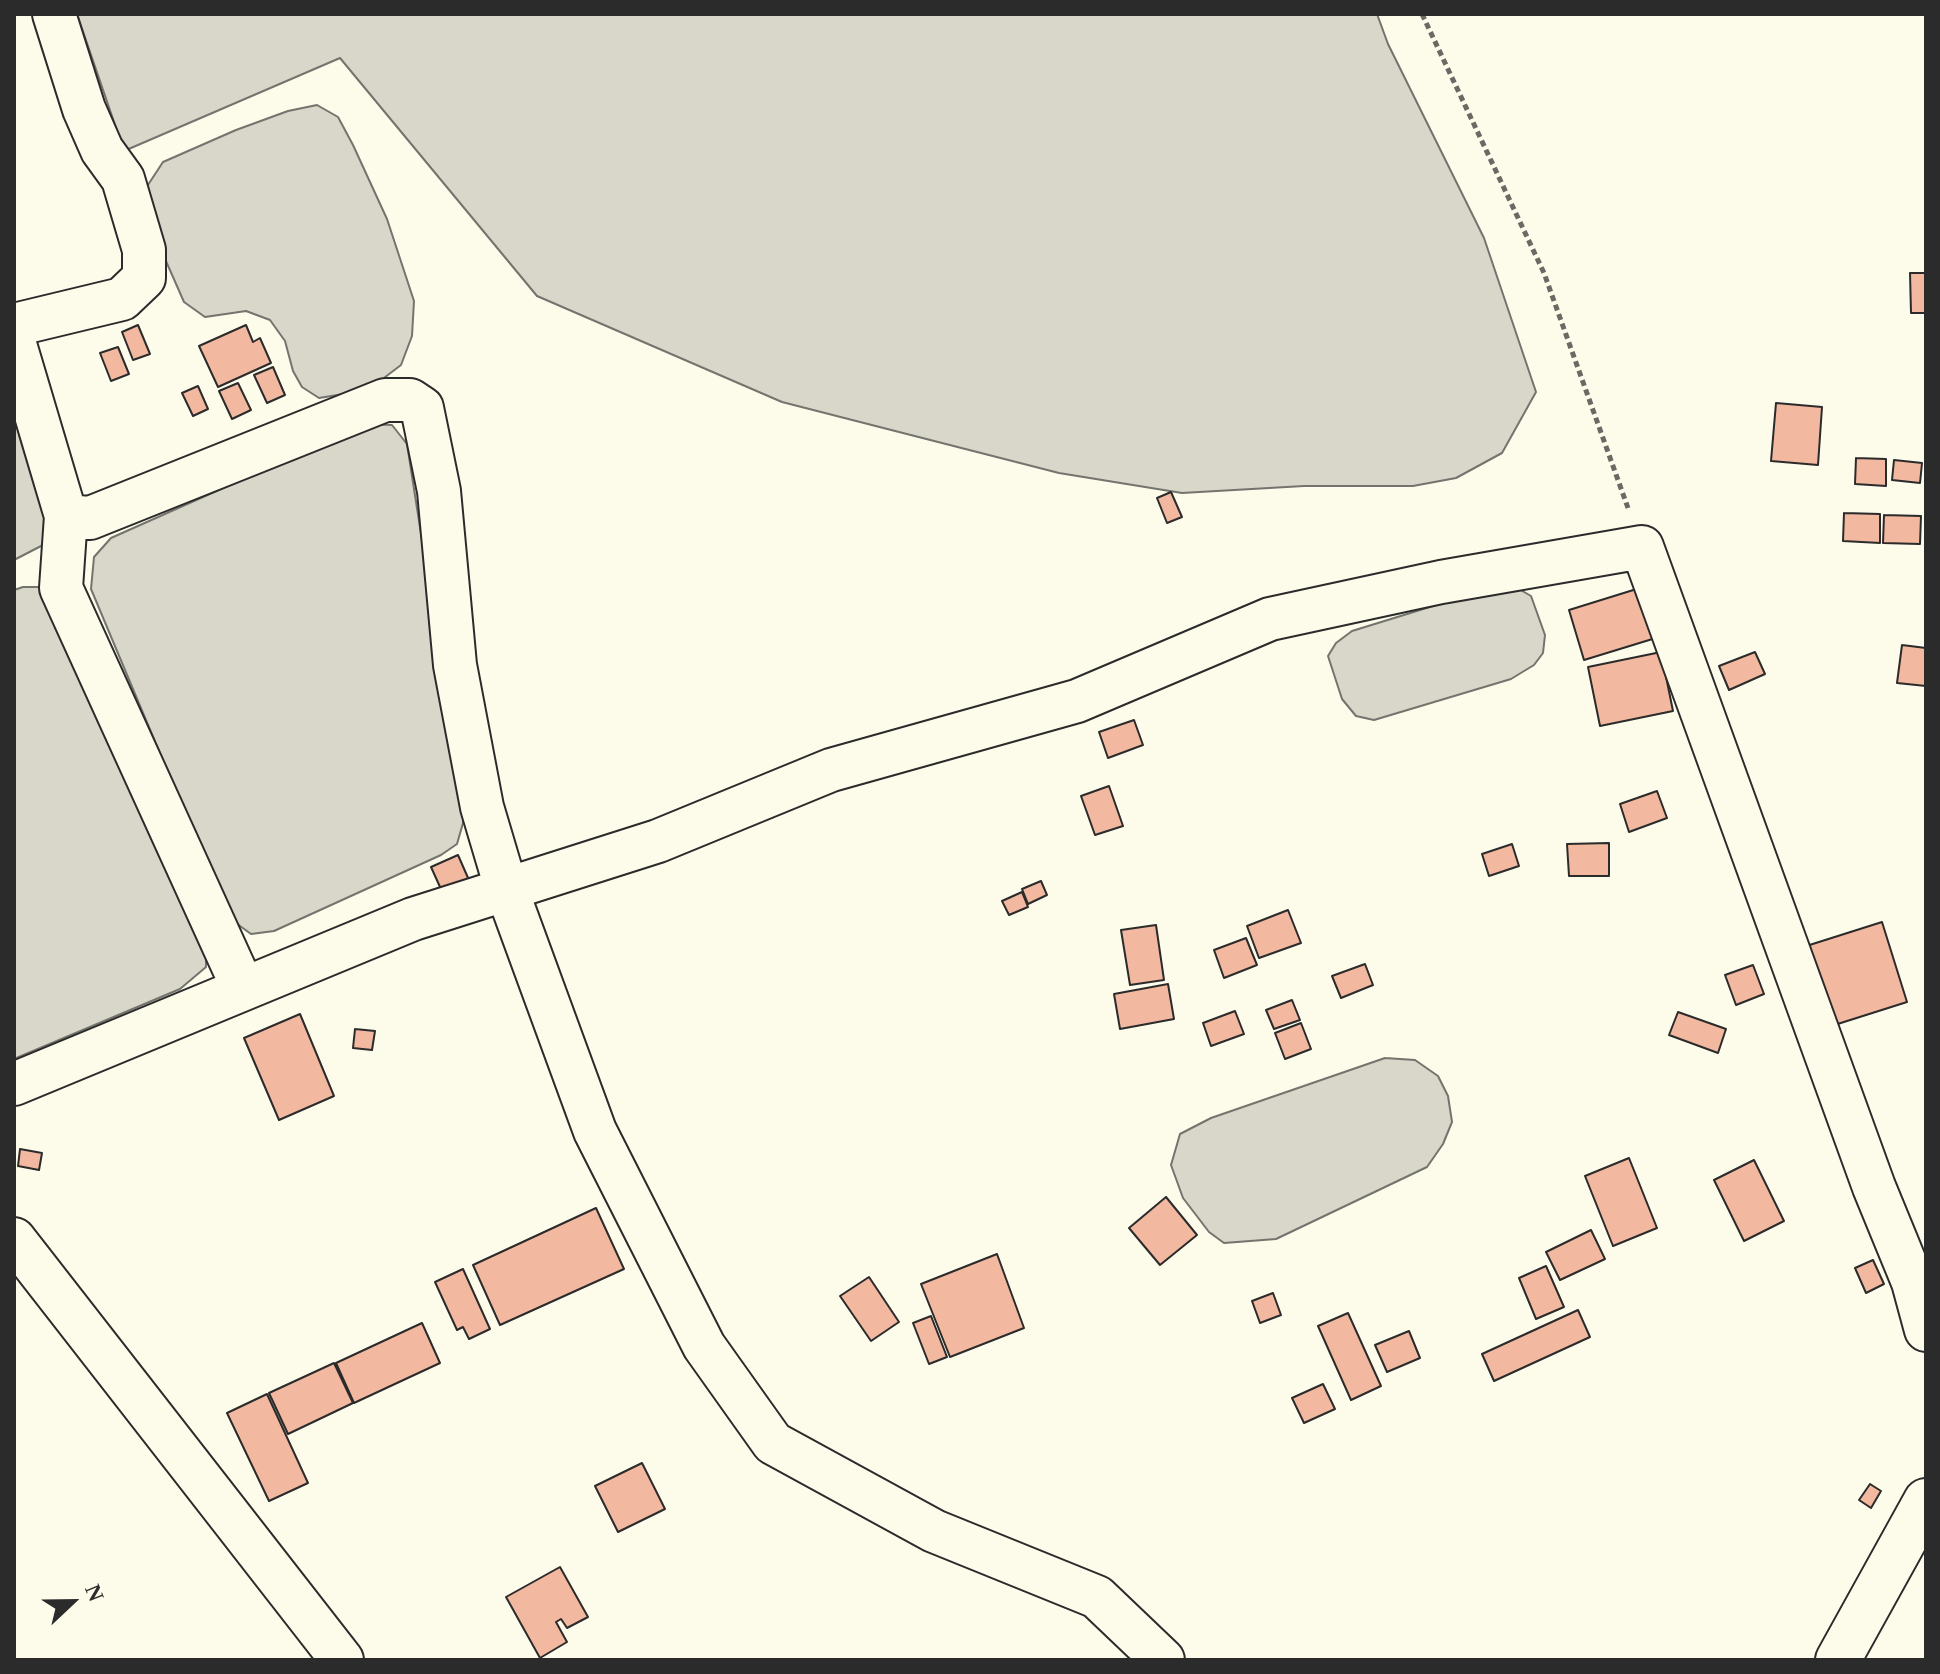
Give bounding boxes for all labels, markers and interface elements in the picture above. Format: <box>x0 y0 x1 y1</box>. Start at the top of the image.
north arrow <box>32 1562 112 1642</box>
text: N <box>80 1581 109 1605</box>

